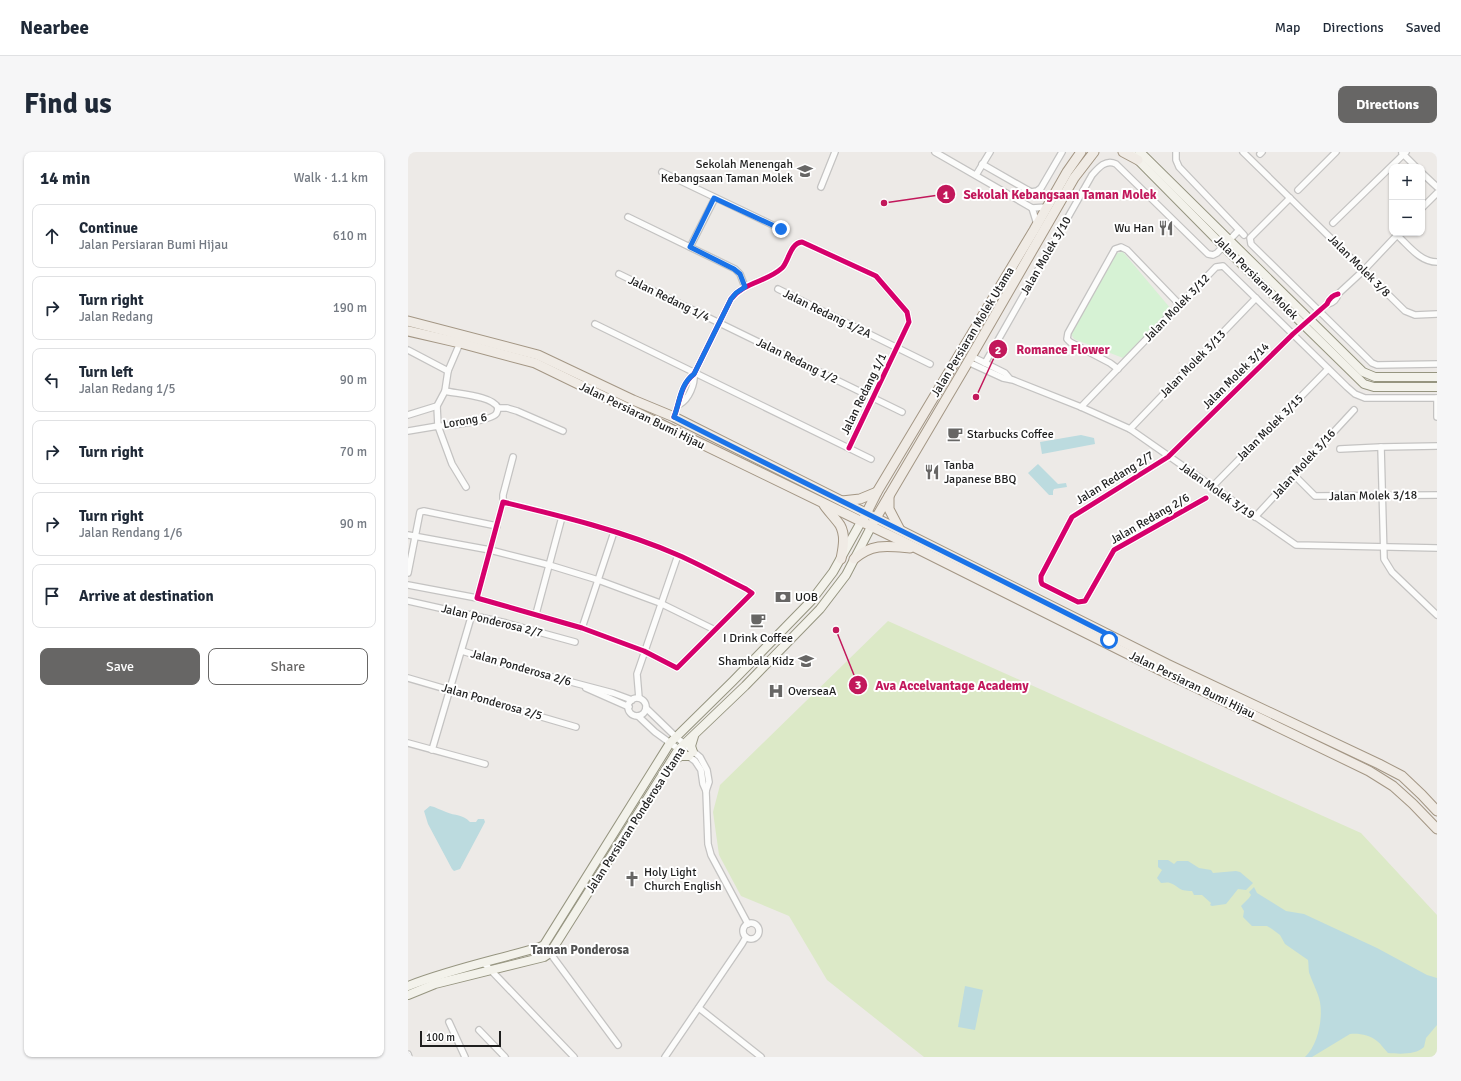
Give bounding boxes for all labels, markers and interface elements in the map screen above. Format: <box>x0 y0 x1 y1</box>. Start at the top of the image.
text: Nearbee <box>20 16 89 40</box>
text: Map <box>1275 19 1301 36</box>
text: Directions <box>1323 19 1384 36</box>
text: Saved <box>1406 19 1441 36</box>
button: Directions <box>1338 86 1437 123</box>
text: Find us <box>24 87 112 121</box>
place label: Sekolah Menengah Kebangsaan Taman Molek <box>661 157 793 186</box>
school or university icon: Sekolah Menengah Kebangsaan Taman Molek <box>796 162 814 180</box>
map controls <box>1389 164 1425 236</box>
button: + <box>1389 164 1425 200</box>
text: 14 min <box>40 168 90 189</box>
text: Walk · 1.1 km <box>294 170 368 186</box>
callout: Sekolah Kebangsaan Taman Molek <box>936 182 1165 207</box>
text: Sekolah Kebangsaan Taman Molek <box>963 187 1157 203</box>
text: 1 <box>943 188 950 203</box>
button: − <box>1389 200 1425 236</box>
street label: Jalan Molek 3/10 <box>1017 214 1075 298</box>
text: Continue <box>79 219 138 237</box>
restaurant icon: Wu Han <box>1157 219 1175 237</box>
route end <box>772 220 790 238</box>
place label: Wu Han <box>1114 221 1154 236</box>
icon: ahead <box>41 225 63 247</box>
text: 610 m <box>333 228 367 244</box>
street label: Jalan Molek 3/8 <box>1325 232 1393 300</box>
street label: Jalan Persiaran Molek <box>1211 233 1301 323</box>
text: Jalan Persiaran Bumi Hijau <box>79 237 228 253</box>
street label: Jalan Persiaran Molek Utama <box>928 264 1018 400</box>
street label: Jalan Molek 3/12 <box>1141 271 1213 345</box>
street label: Jalan Redang 1/4 <box>626 273 713 325</box>
street label: Jalan Redang 1/2A <box>780 286 874 342</box>
text: Turn right <box>79 291 144 309</box>
icon: right <box>41 297 63 319</box>
text: 190 m <box>333 300 367 316</box>
text: Jalan Redang <box>79 309 153 325</box>
street label: Jalan Molek 3/13 <box>1157 327 1229 401</box>
street label: Jalan Redang 1/2 <box>754 335 840 387</box>
callout: Romance Flower <box>988 337 1118 362</box>
street label: Jalan Molek 3/14 <box>1199 339 1273 413</box>
text: Romance Flower <box>1016 342 1110 358</box>
text: 2 <box>995 343 1001 358</box>
street label: Jalan Redang 1/1 <box>838 351 890 437</box>
text: Turn left <box>79 363 133 381</box>
icon: left <box>41 369 63 391</box>
text: 90 m <box>340 372 367 388</box>
street label: Jalan Persiaran Bumi Hijau <box>577 379 707 453</box>
text: Jalan Redang 1/5 <box>79 381 175 397</box>
street label: Jalan Molek 3/15 <box>1233 391 1307 465</box>
street label: Lorong 6 <box>442 410 488 432</box>
cafe icon: Starbucks Coffee <box>946 425 964 443</box>
street label: Jalan Molek 3/16 <box>1269 426 1339 502</box>
place label: Starbucks Coffee <box>967 427 1054 442</box>
icon: right <box>41 441 63 463</box>
text: Turn right <box>79 443 144 461</box>
text: 70 m <box>340 444 367 460</box>
street label: Jalan Redang 2/7 <box>1073 448 1157 508</box>
place label: Tanba Japanese BBQ <box>944 458 1016 487</box>
street label: Jalan Molek 3/19 <box>1176 459 1258 523</box>
restaurant icon: Tanba Japanese BBQ <box>923 463 941 481</box>
street label: Jalan Molek 3/18 <box>1329 488 1417 504</box>
street label: Jalan Redang 2/6 <box>1108 490 1192 548</box>
text: Turn right <box>79 507 144 525</box>
icon: right <box>41 513 63 535</box>
text: 90 m <box>340 516 367 532</box>
text: Jalan Rendang 1/6 <box>79 525 183 541</box>
icon: arrive <box>41 585 63 607</box>
text: Arrive at destination <box>79 587 214 605</box>
bank icon: UOB <box>774 588 792 606</box>
place label: UOB <box>795 590 818 605</box>
street label: Jalan Ponderosa 2/7 <box>440 601 544 641</box>
cafe icon: I Drink Coffee <box>749 611 767 629</box>
place label: I Drink Coffee <box>723 631 793 646</box>
route start <box>1100 631 1118 649</box>
street label: Jalan Ponderosa 2/6 <box>469 646 573 690</box>
button: Save <box>40 648 200 685</box>
button: Share <box>208 648 368 685</box>
street label: Jalan Persiaran Bumi Hijau <box>1127 648 1257 722</box>
school or university icon: Shambala Kidz <box>797 652 815 670</box>
place label: Shambala Kidz <box>718 654 794 669</box>
callout: Ava Accelvantage Academy <box>848 673 1037 698</box>
text: 3 <box>855 678 861 693</box>
text: Ava Accelvantage Academy <box>875 678 1029 694</box>
street label: Jalan Ponderosa 2/5 <box>440 680 544 724</box>
hospital icon: OverseaA <box>767 682 785 700</box>
place label: OverseaA <box>788 684 837 699</box>
street label: Jalan Persiaran Ponderosa Utama <box>583 744 689 896</box>
place label: Holy Light Church English <box>644 865 722 894</box>
church icon: Holy Light Church English <box>623 870 641 888</box>
district label: Taman Ponderosa <box>531 942 630 958</box>
scale bar <box>420 1029 501 1048</box>
text: 100 m <box>426 1031 455 1044</box>

